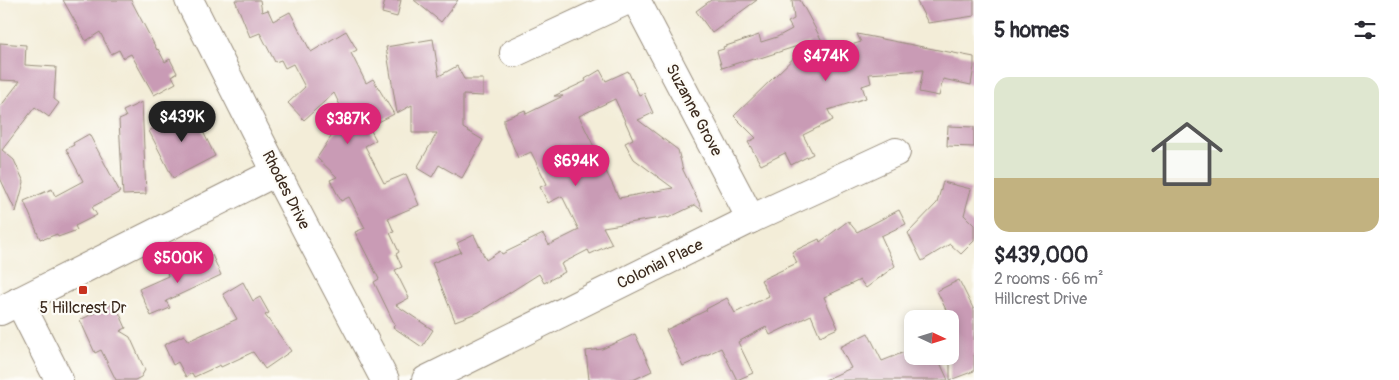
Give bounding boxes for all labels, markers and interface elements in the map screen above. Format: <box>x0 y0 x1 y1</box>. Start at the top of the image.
icon: filters <box>1351 16 1379 44</box>
text: 5 homes <box>994 17 1069 44</box>
pin: $474K <box>791 39 861 82</box>
text: $474K <box>803 46 849 66</box>
street label: Suzanne Grove <box>661 60 727 160</box>
pin: $439K <box>147 100 217 143</box>
pin: $387K <box>313 102 383 145</box>
text: $439K <box>160 107 204 127</box>
text: $387K <box>326 109 370 129</box>
icon: home <box>1142 109 1232 199</box>
pin: $694K <box>541 144 611 187</box>
street label: Rhodes Drive <box>258 147 314 233</box>
text: $694K <box>553 151 599 171</box>
street label: Colonial Place <box>614 234 706 293</box>
pin: $500K <box>143 242 213 284</box>
text: $439,000 <box>994 242 1088 269</box>
text: $500K <box>154 248 202 268</box>
text: 2 rooms · 66 m² <box>994 269 1104 289</box>
marker: 5 Hillcrest Dr <box>77 284 89 296</box>
text: Hillcrest Drive <box>994 289 1087 309</box>
place label: 5 Hillcrest Dr <box>40 298 127 318</box>
north arrow <box>904 310 959 365</box>
map controls <box>904 310 959 365</box>

